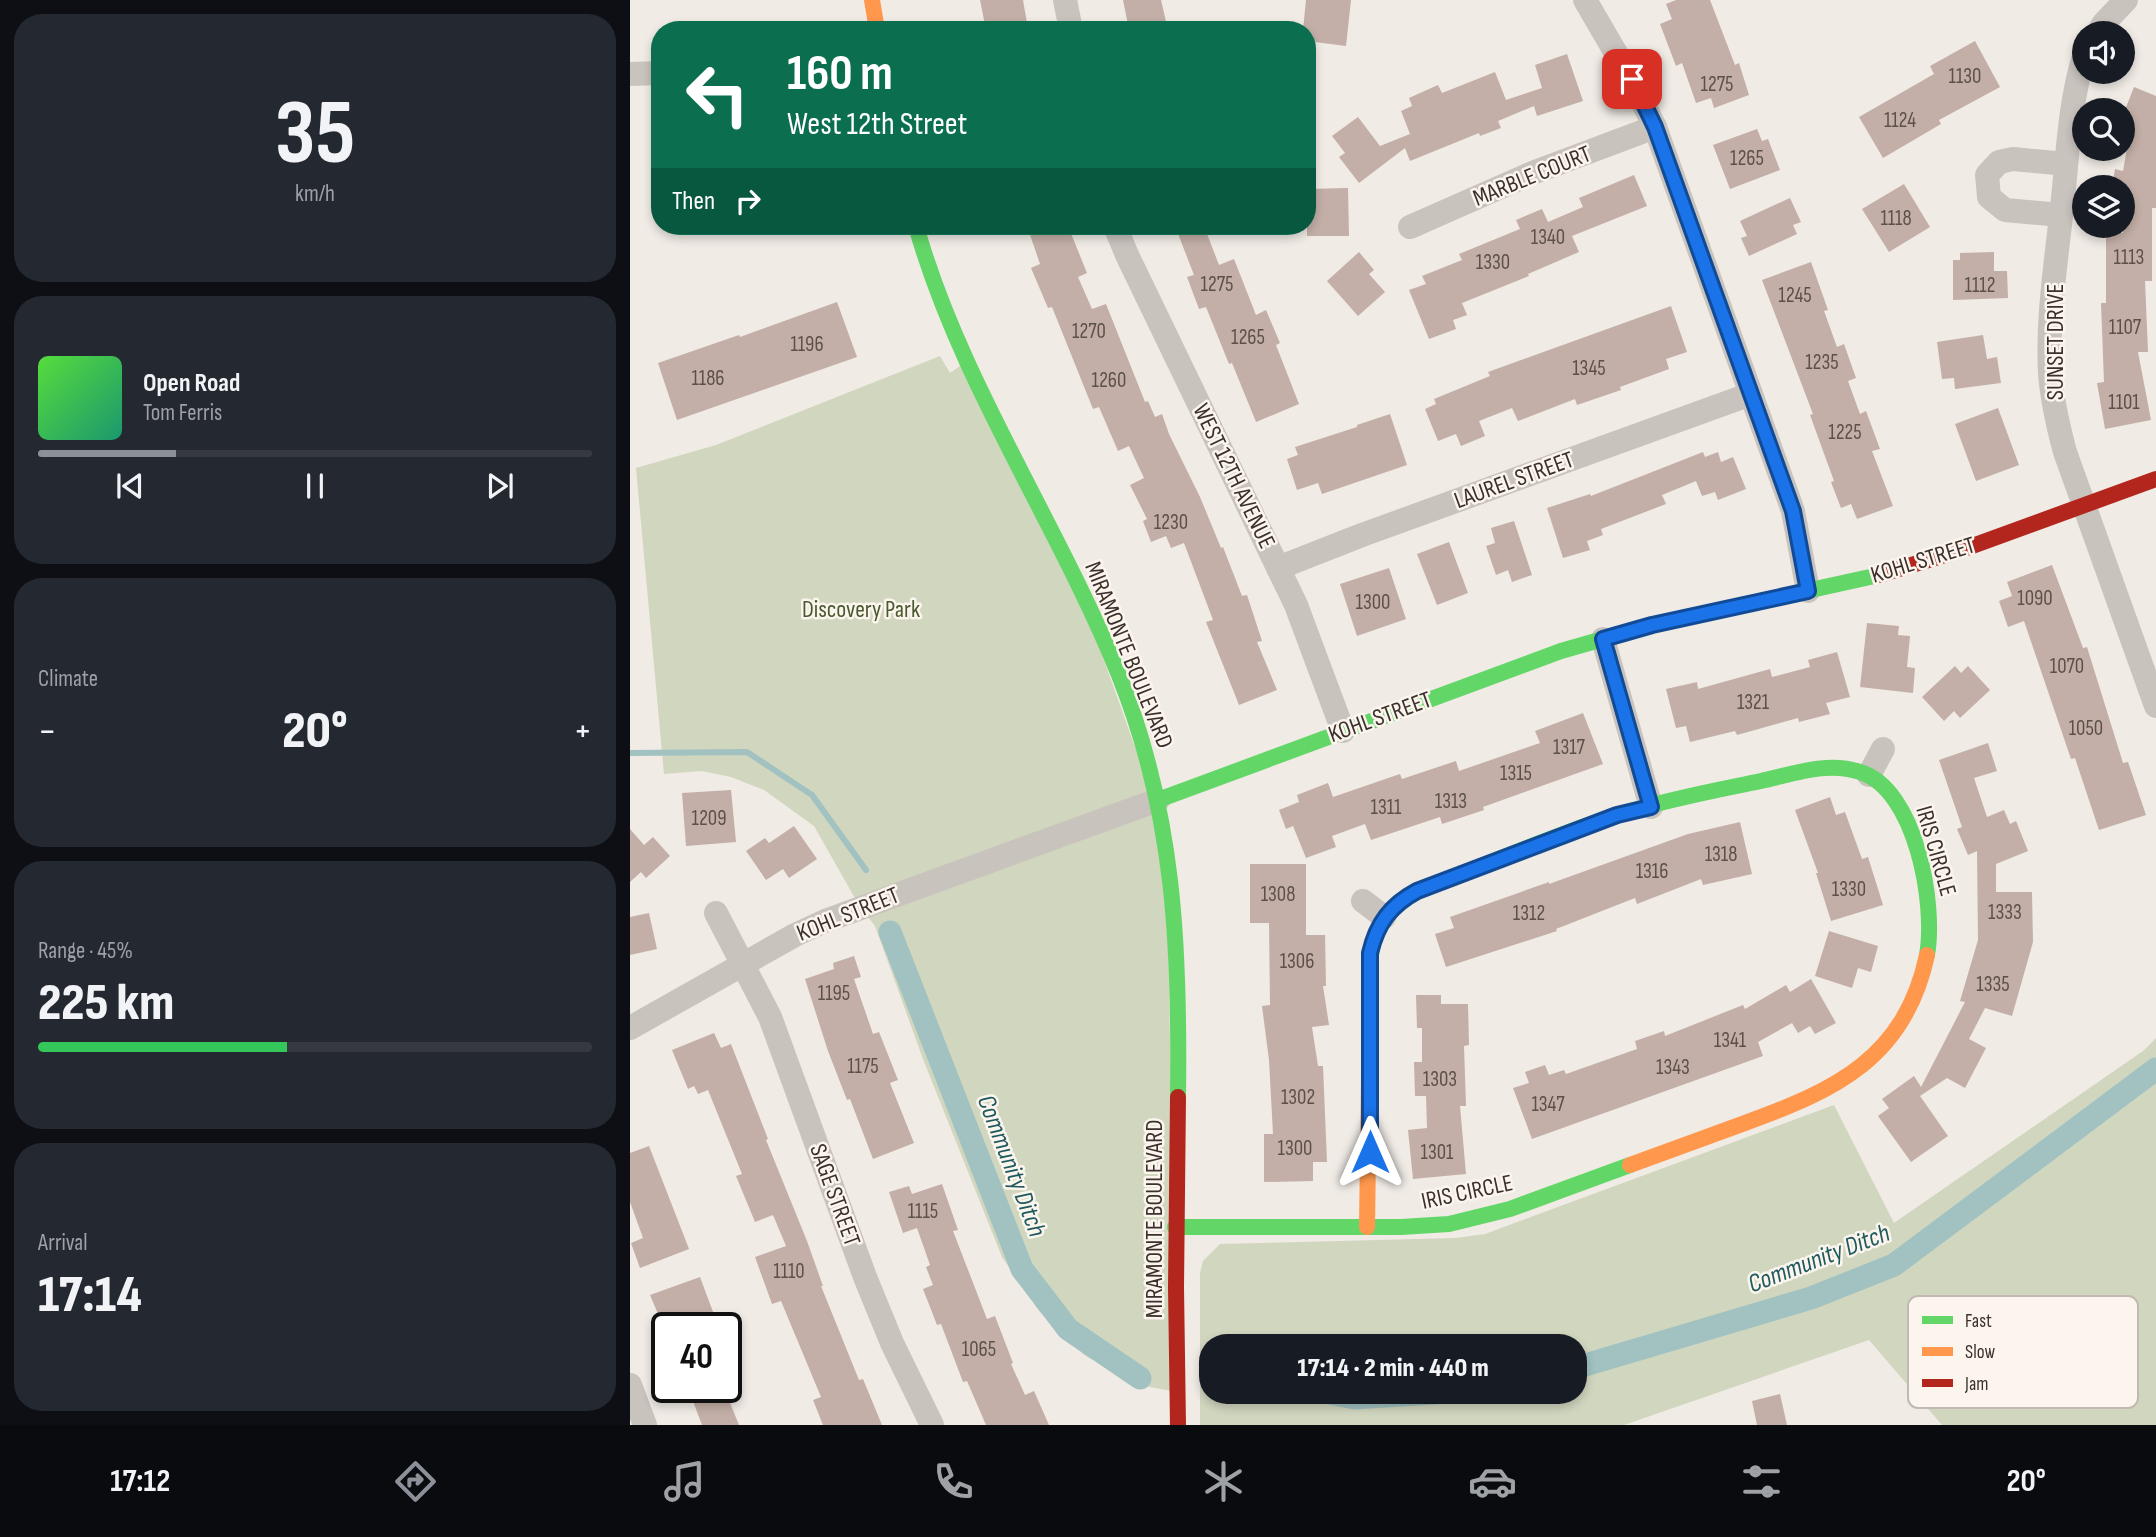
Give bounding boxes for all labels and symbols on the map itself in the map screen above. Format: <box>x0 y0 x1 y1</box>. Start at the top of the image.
pin <box>1602 49 1662 109</box>
house number: 1130 <box>1949 64 1981 89</box>
house number: 1275 <box>1700 72 1734 97</box>
house number: 1124 <box>1884 108 1916 133</box>
street label: MARBLE COURT <box>1469 139 1595 213</box>
house number: 1265 <box>1730 146 1764 171</box>
house number: 1118 <box>1880 206 1912 231</box>
house number: 1340 <box>1531 225 1565 250</box>
house number: 1113 <box>2114 245 2144 270</box>
house number: 1330 <box>1476 250 1510 275</box>
house number: 1275 <box>1200 272 1234 297</box>
house number: 1112 <box>1965 273 1995 298</box>
house number: 1245 <box>1778 283 1812 308</box>
street label: SUNSET DRIVE <box>2041 284 2070 400</box>
house number: 1107 <box>2109 315 2142 340</box>
house number: 1270 <box>1072 319 1106 344</box>
house number: 1265 <box>1231 325 1265 350</box>
house number: 1196 <box>790 332 824 357</box>
house number: 1235 <box>1805 350 1839 375</box>
house number: 1345 <box>1572 356 1606 381</box>
house number: 1186 <box>691 366 725 391</box>
house number: 1260 <box>1092 368 1126 393</box>
house number: 1101 <box>2108 390 2140 415</box>
street label: WEST 12TH AVENUE <box>1186 399 1282 553</box>
house number: 1225 <box>1828 420 1862 445</box>
street label: LAUREL STREET <box>1450 445 1578 515</box>
house number: 1230 <box>1154 510 1188 535</box>
street label: KOHL STREET <box>1867 530 1979 590</box>
street label: MIRAMONTE BOULEVARD <box>1078 558 1180 752</box>
house number: 1090 <box>2017 586 2053 611</box>
house number: 1300 <box>1356 590 1390 615</box>
park label: Discovery Park <box>802 595 920 624</box>
house number: 1070 <box>2050 654 2084 679</box>
street label: KOHL STREET <box>1324 685 1436 749</box>
house number: 1321 <box>1737 690 1770 715</box>
house number: 1050 <box>2069 716 2103 741</box>
house number: 1317 <box>1553 735 1586 760</box>
house number: 1315 <box>1500 761 1532 786</box>
house number: 1313 <box>1435 789 1467 814</box>
house number: 1311 <box>1371 795 1402 820</box>
street label: IRIS CIRCLE <box>1909 802 1963 900</box>
house number: 1209 <box>692 806 726 831</box>
house number: 1318 <box>1705 842 1737 867</box>
house number: 1316 <box>1636 859 1668 884</box>
house number: 1330 <box>1832 877 1866 902</box>
street label: KOHL STREET <box>793 880 904 948</box>
house number: 1308 <box>1261 882 1295 907</box>
house number: 1333 <box>1988 900 2022 925</box>
house number: 1312 <box>1513 901 1545 926</box>
house number: 1306 <box>1280 949 1314 974</box>
house number: 1335 <box>1976 972 2010 997</box>
house number: 1195 <box>818 981 850 1006</box>
house number: 1341 <box>1714 1028 1747 1053</box>
house number: 1175 <box>847 1054 879 1079</box>
house number: 1343 <box>1656 1055 1690 1080</box>
house number: 1303 <box>1423 1067 1457 1092</box>
house number: 1302 <box>1281 1085 1315 1110</box>
water label: Community Ditch <box>970 1091 1052 1241</box>
house number: 1347 <box>1531 1092 1565 1117</box>
position arrow <box>1333 1115 1407 1189</box>
street label: MIRAMONTE BOULEVARD <box>1140 1120 1169 1318</box>
house number: 1300 <box>1278 1136 1312 1161</box>
street label: SAGE STREET <box>803 1140 867 1250</box>
house number: 1301 <box>1421 1140 1454 1165</box>
street label: IRIS CIRCLE <box>1419 1168 1515 1216</box>
house number: 1115 <box>908 1199 938 1224</box>
water label: Community Ditch <box>1744 1218 1894 1300</box>
house number: 1110 <box>773 1259 805 1284</box>
legend <box>1908 1296 2138 1408</box>
text: Fast <box>1965 1310 1992 1333</box>
speed limit sign: 40 <box>651 1312 742 1403</box>
house number: 1065 <box>962 1337 996 1362</box>
text: Slow <box>1965 1341 1995 1364</box>
text: Jam <box>1964 1373 1988 1396</box>

